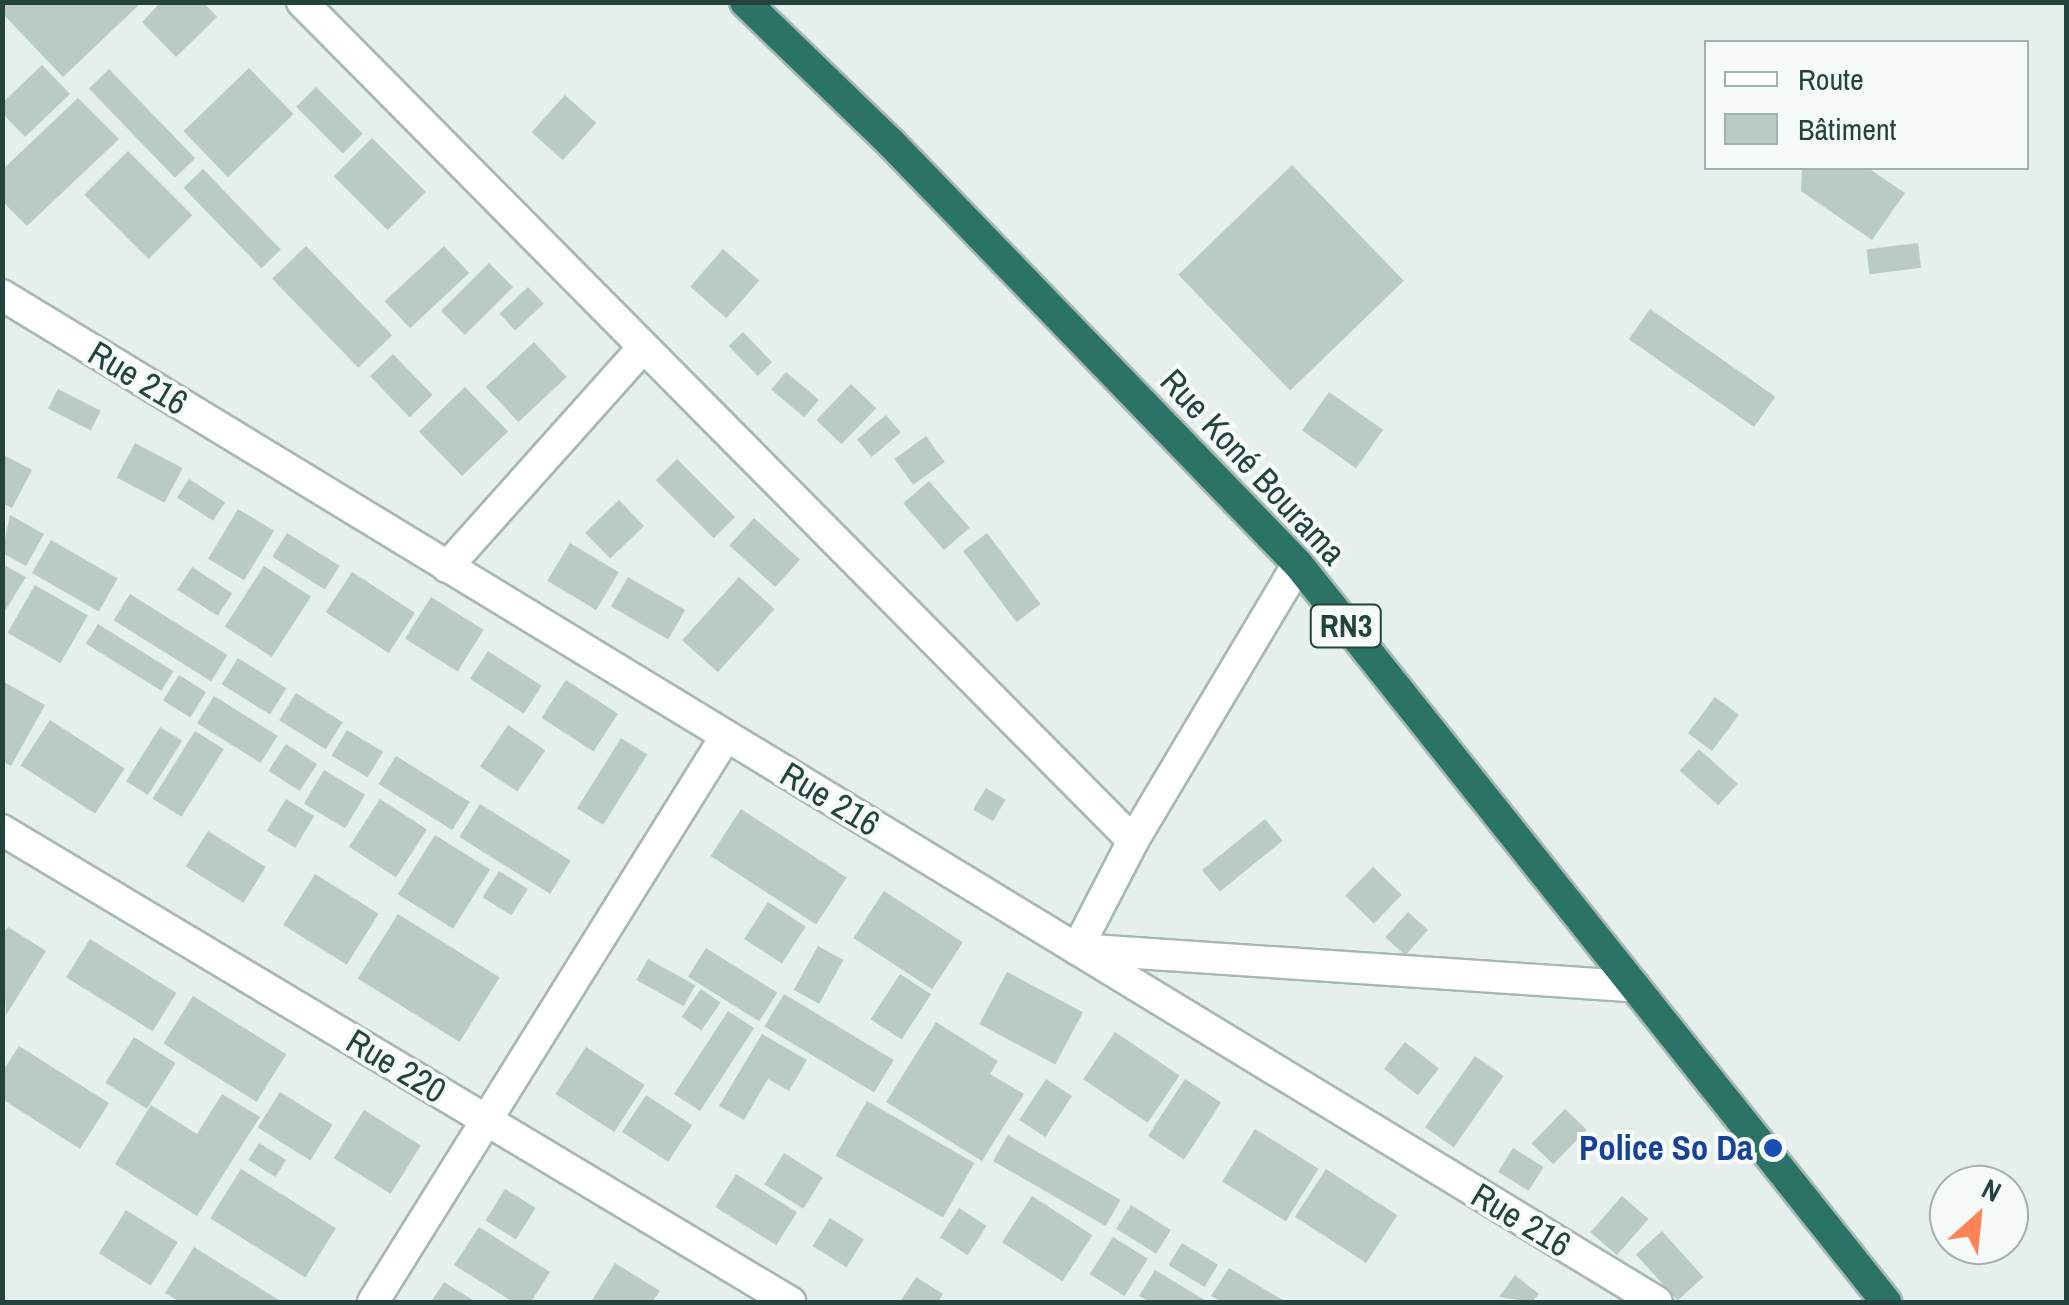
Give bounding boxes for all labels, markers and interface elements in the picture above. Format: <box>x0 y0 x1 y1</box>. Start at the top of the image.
legend <box>1704 40 2029 170</box>
text: Route <box>1798 59 1864 99</box>
text: Bâtiment <box>1798 109 1896 149</box>
street label: Rue 216 <box>81 332 195 424</box>
street label: Rue Koné Bourama <box>1152 361 1354 573</box>
road number: RN3 <box>1308 599 1384 653</box>
street label: Rue 216 <box>773 753 887 845</box>
street label: Rue 220 <box>339 1020 453 1112</box>
place label: Police So Da <box>1579 1127 1753 1169</box>
marker: Police So Da <box>1762 1137 1784 1159</box>
north arrow <box>1929 1165 2029 1265</box>
text: N <box>1976 1169 2008 1211</box>
street label: Rue 216 <box>1464 1174 1578 1266</box>

